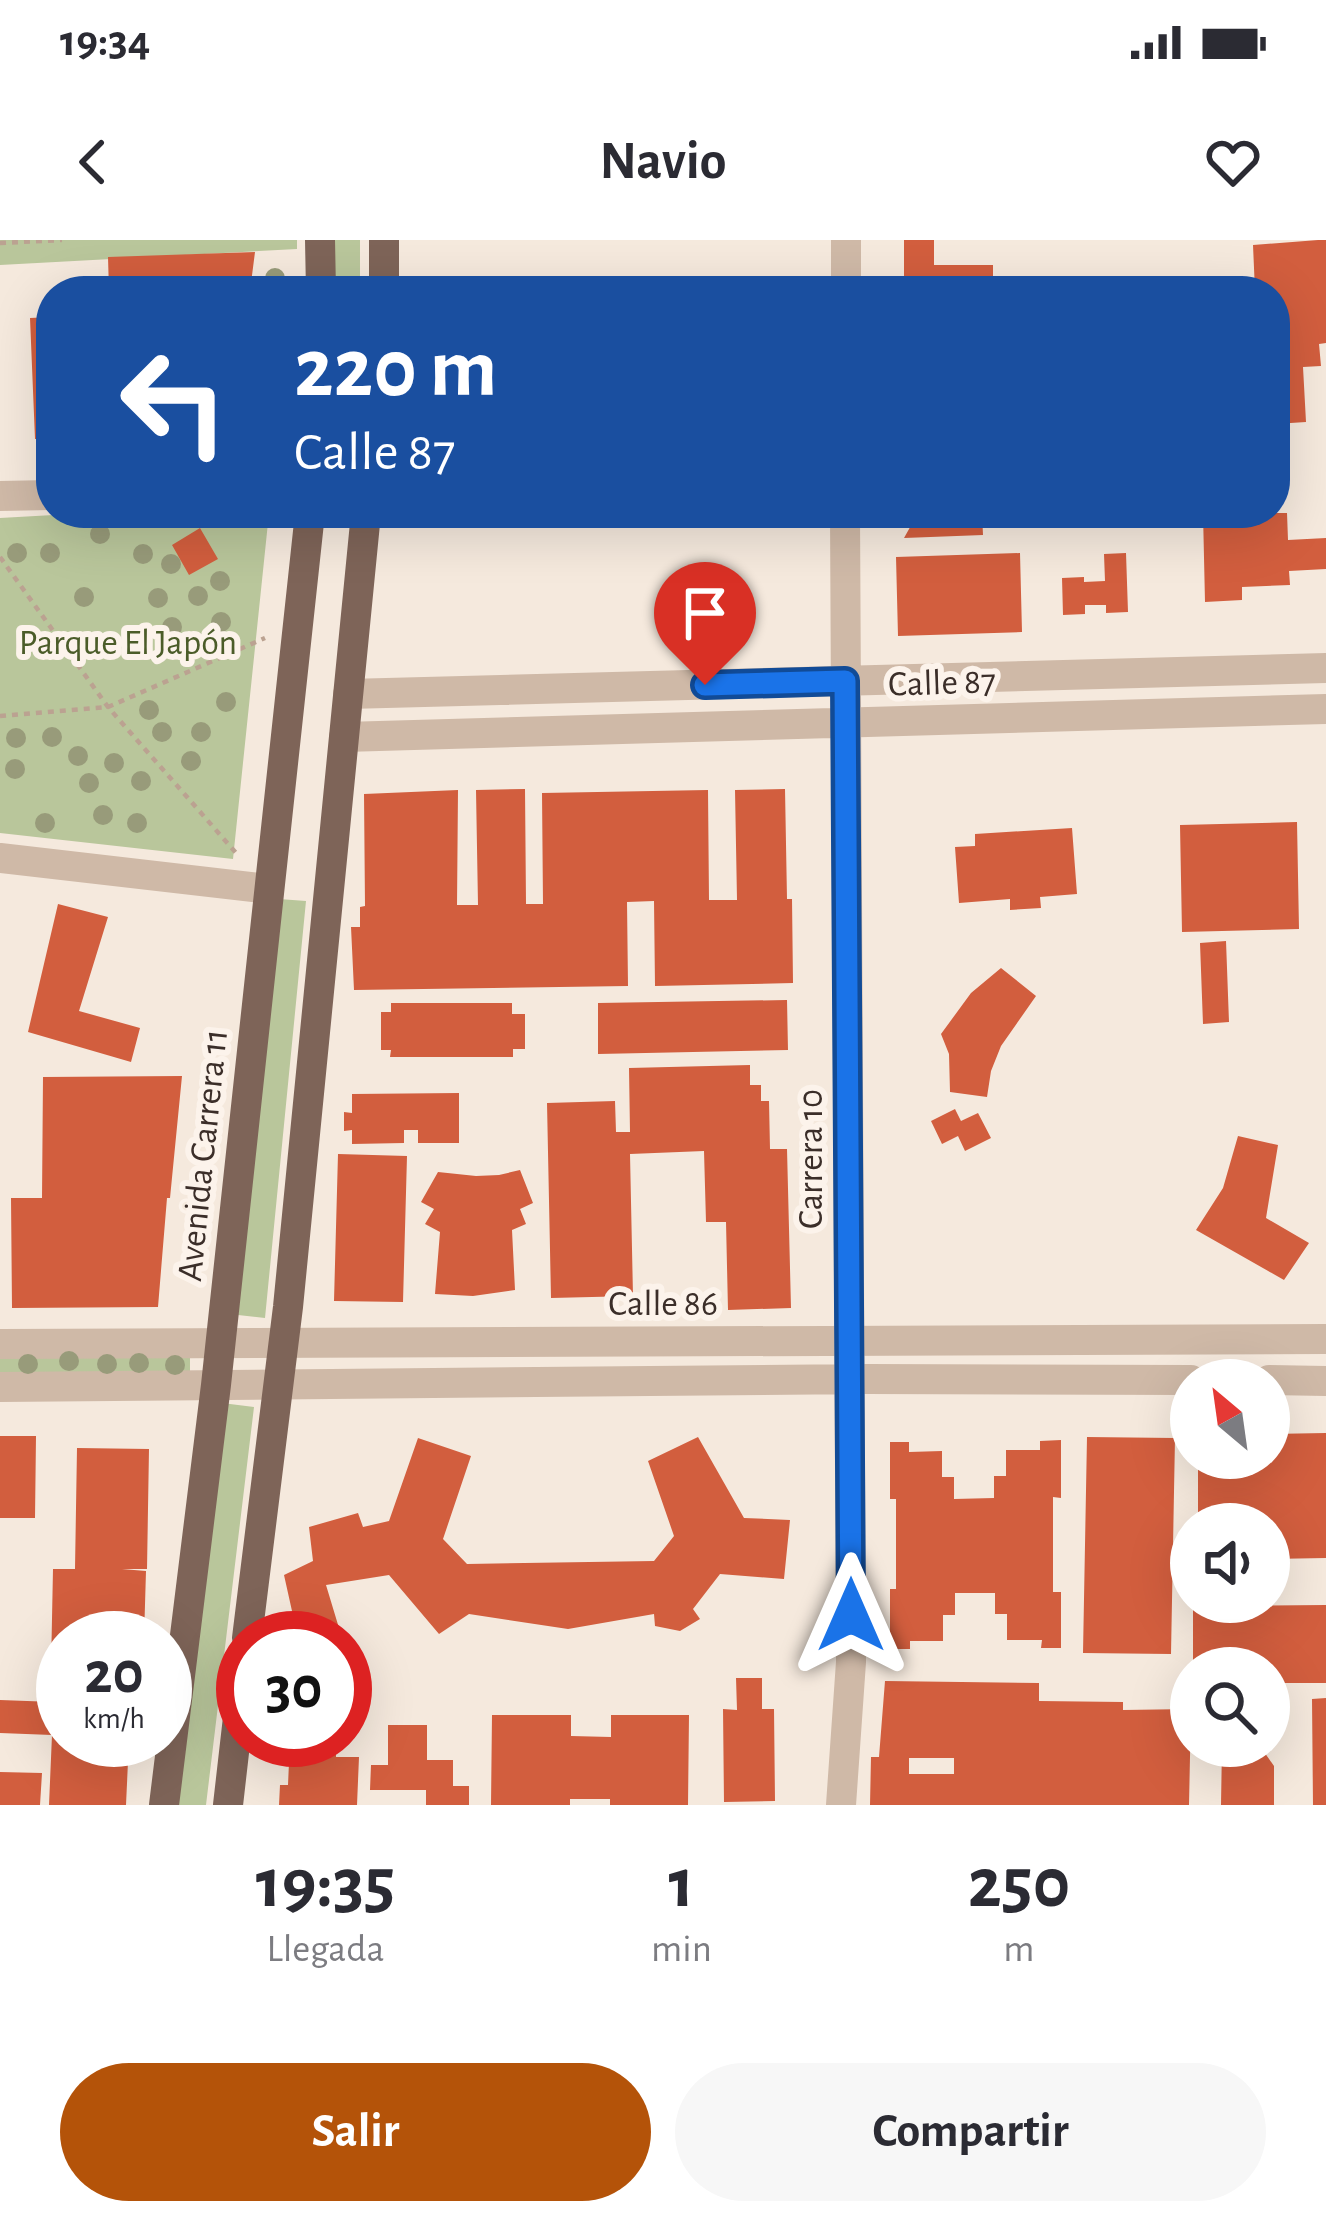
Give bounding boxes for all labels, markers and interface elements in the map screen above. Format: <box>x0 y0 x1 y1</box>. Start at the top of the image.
text: 19:34 <box>60 19 150 64</box>
icon: back <box>60 129 126 195</box>
icon: heart <box>1200 129 1266 195</box>
text: Navio <box>599 135 727 189</box>
icon: left <box>96 324 252 480</box>
text: 220 m <box>294 328 497 412</box>
text: Calle 87 <box>294 426 456 480</box>
pin <box>654 562 756 685</box>
icon: arrive <box>672 580 738 646</box>
park label: Parque El Japón <box>19 625 237 661</box>
street label: Calle 87 <box>888 663 997 703</box>
street label: Avenida Carrera 11 <box>172 1027 234 1283</box>
street label: Carrera 10 <box>793 1089 829 1229</box>
street label: Calle 86 <box>608 1286 718 1322</box>
north arrow <box>1170 1359 1290 1479</box>
map controls <box>1170 1359 1290 1767</box>
button: sound <box>1170 1503 1290 1623</box>
position arrow <box>788 1552 914 1678</box>
speed limit sign: 30 <box>216 1611 372 1767</box>
text: 20 <box>84 1644 144 1704</box>
button: search <box>1170 1647 1290 1767</box>
text: km/h <box>83 1704 145 1734</box>
text: 19:35 <box>256 1848 395 1920</box>
text: 1 <box>668 1848 694 1920</box>
text: 250 <box>968 1848 1070 1920</box>
text: Llegada <box>266 1930 385 1969</box>
text: min <box>651 1930 712 1969</box>
text: m <box>1003 1930 1034 1969</box>
button: Salir <box>60 2063 651 2201</box>
button: Compartir <box>675 2063 1266 2201</box>

